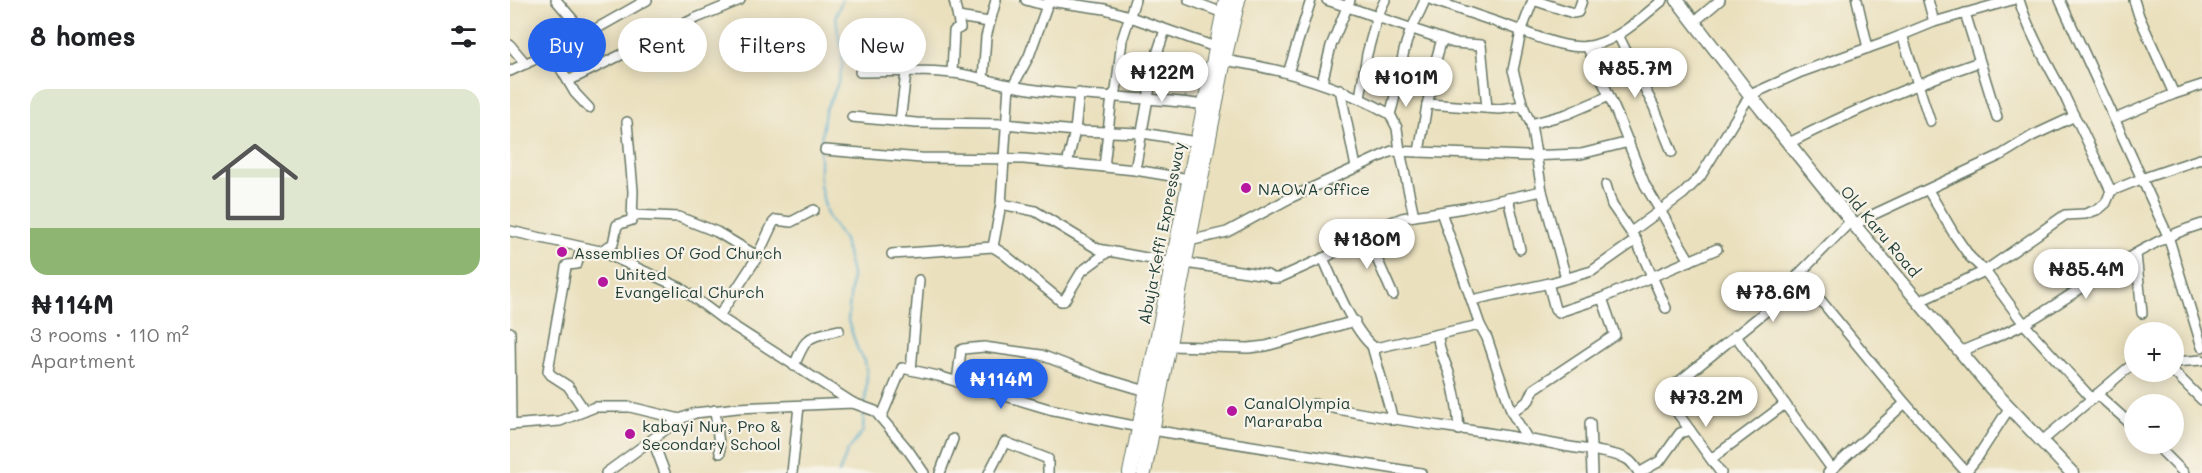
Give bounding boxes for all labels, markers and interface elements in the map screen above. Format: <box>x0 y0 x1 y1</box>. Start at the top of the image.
chip: Buy <box>528 18 606 72</box>
chip: Rent <box>618 18 707 72</box>
chip: Filters <box>719 18 827 72</box>
chip: New <box>839 18 926 72</box>
text: 8 homes <box>30 19 136 53</box>
icon: filters <box>447 20 480 53</box>
pin: ₦85.7M <box>1586 48 1684 99</box>
pin: ₦122M <box>1120 52 1204 103</box>
text: ₦85.7M <box>1597 54 1673 80</box>
pin: ₦101M <box>1364 57 1448 108</box>
text: ₦122M <box>1129 58 1195 84</box>
text: ₦101M <box>1374 63 1438 89</box>
icon: home <box>201 128 309 236</box>
street label: Abuja-Keffi Expressway <box>1133 140 1189 326</box>
place label: NAOWA office <box>1258 178 1370 199</box>
marker: NAOWA office <box>1239 181 1253 195</box>
street label: Old Karu Road <box>1837 181 1925 281</box>
pin: ₦180M <box>1325 219 1409 270</box>
text: ₦180M <box>1333 225 1401 251</box>
place label: Assemblies Of God Church <box>574 242 781 263</box>
marker: Assemblies Of God Church <box>555 245 569 259</box>
pin: ₦85.4M <box>2037 249 2135 300</box>
text: ₦85.4M <box>2047 255 2125 281</box>
place label: United Evangelical Church <box>615 263 764 302</box>
pin: ₦78.6M <box>1724 272 1822 323</box>
marker: United Evangelical Church <box>596 275 610 289</box>
text: ₦78.6M <box>1735 278 1811 304</box>
text: ₦114M <box>30 287 114 321</box>
text: 3 rooms · 110 m² <box>30 321 189 347</box>
map controls <box>2124 322 2184 454</box>
button: + <box>2124 322 2184 382</box>
text: Apartment <box>30 347 136 373</box>
pin: ₦114M <box>959 359 1043 410</box>
text: ₦114M <box>969 365 1033 391</box>
pin: ₦73.2M <box>1657 377 1755 428</box>
text: ₦73.2M <box>1669 383 1743 409</box>
place label: CanalOlympia Mararaba <box>1244 392 1351 431</box>
button: − <box>2124 394 2184 454</box>
marker: CanalOlympia Mararaba <box>1225 404 1239 418</box>
place label: kabayi Nur, Pro & Secondary School <box>642 415 781 454</box>
marker: kabayi Nur, Pro & Secondary School <box>623 427 637 441</box>

